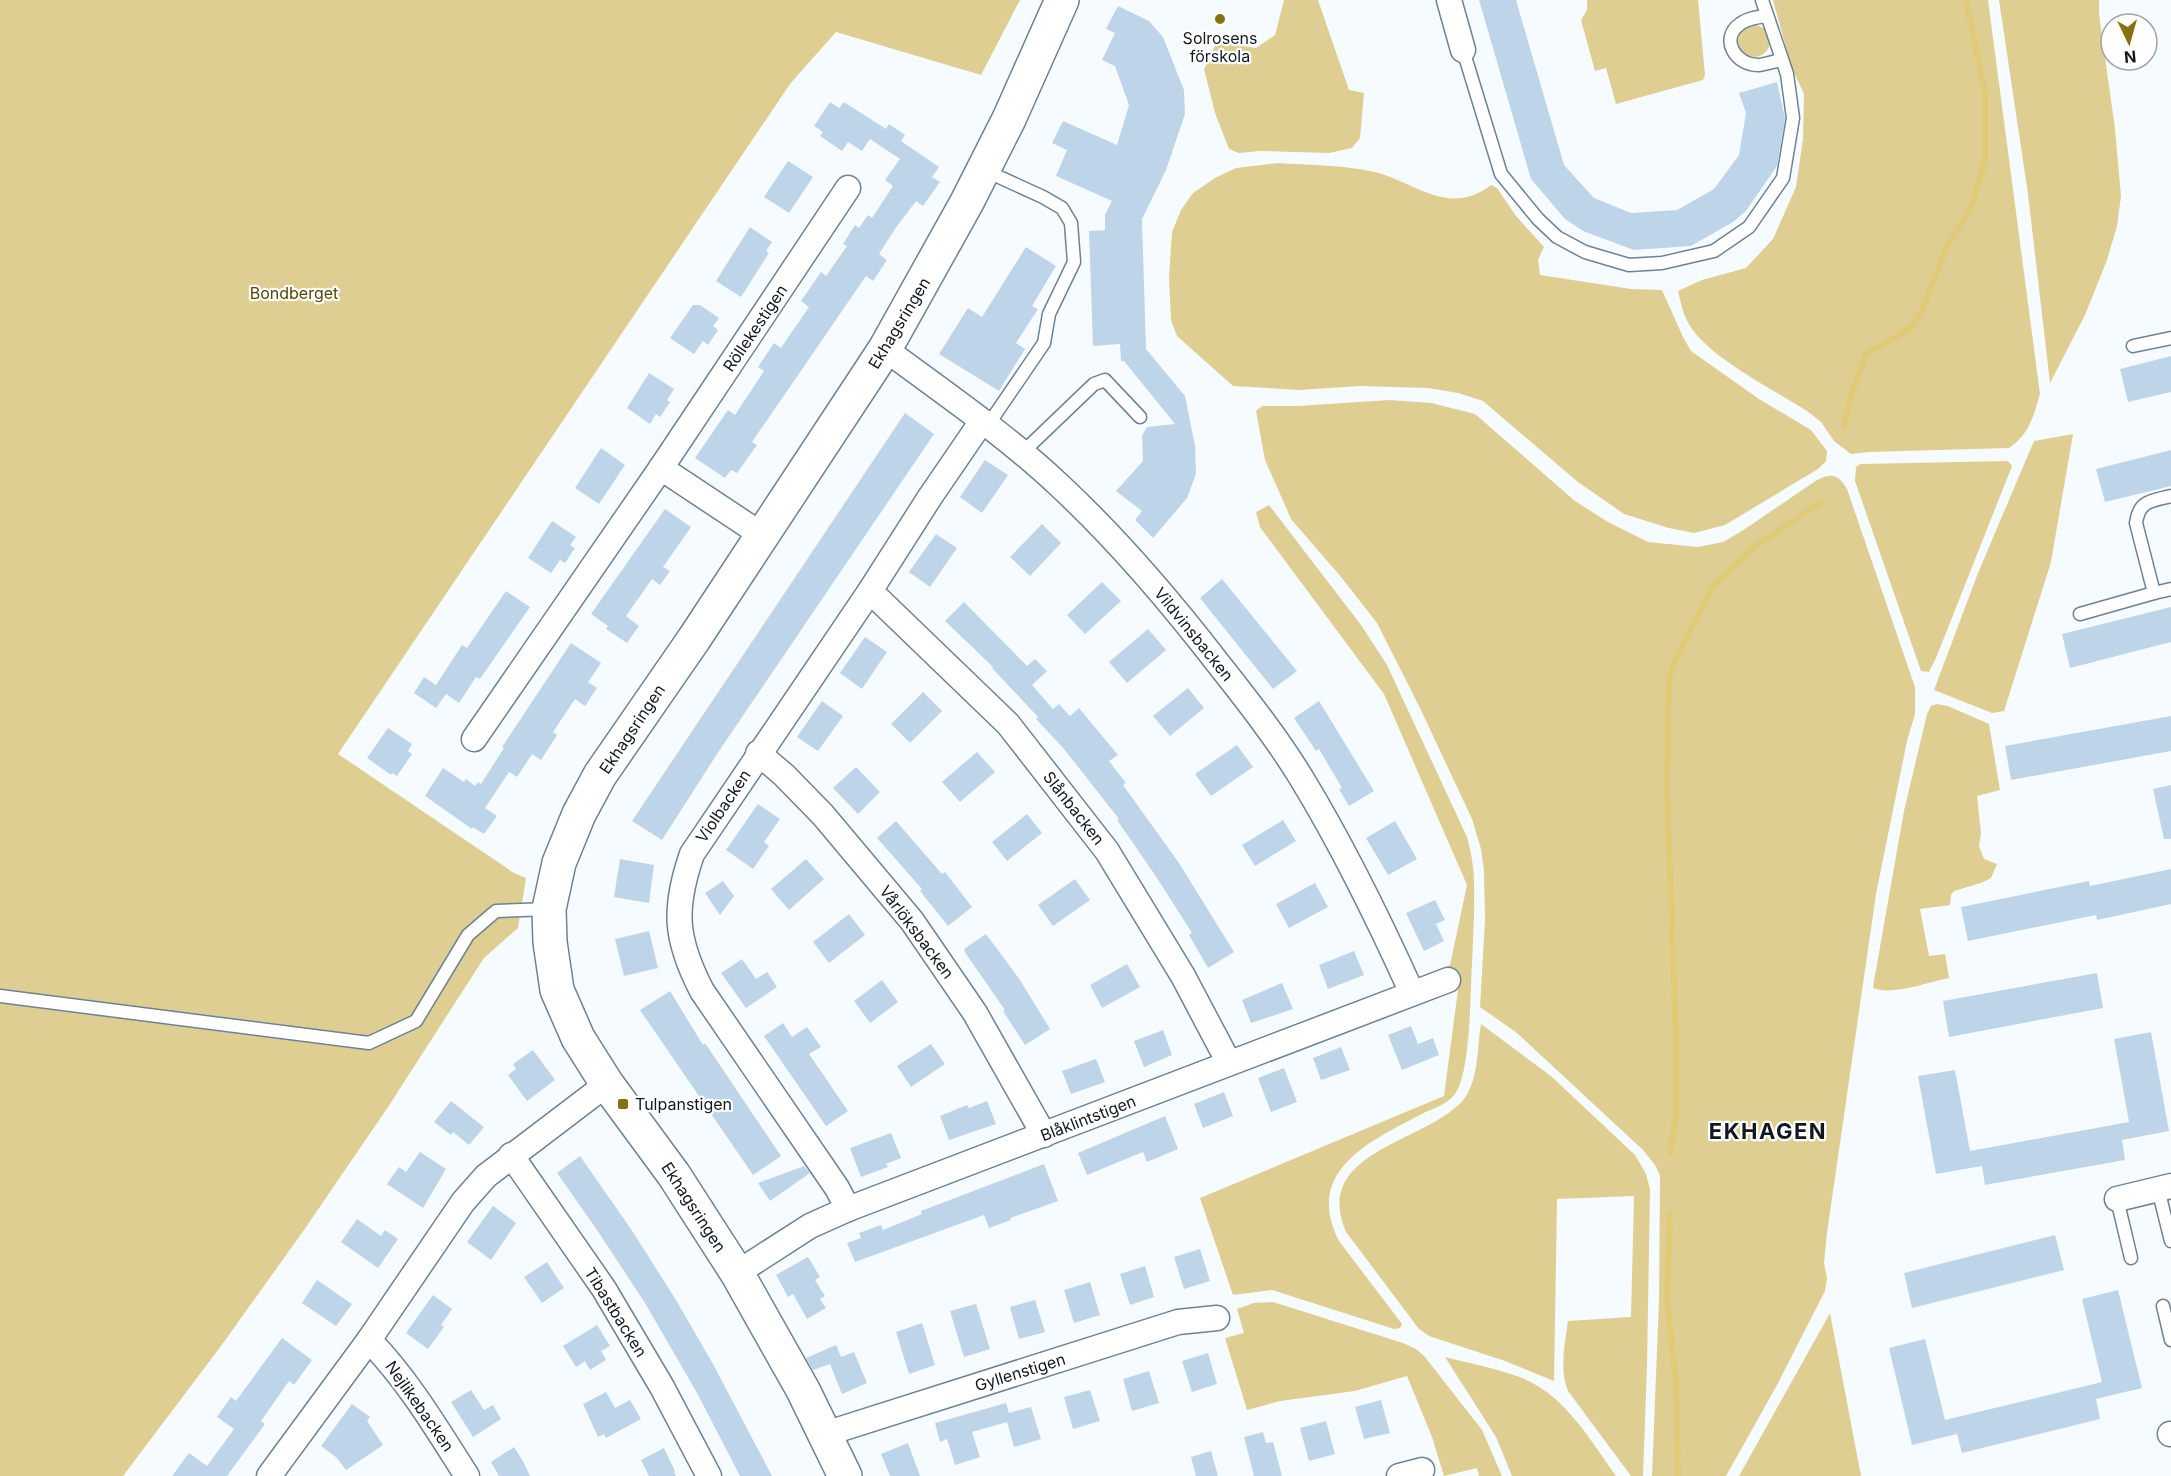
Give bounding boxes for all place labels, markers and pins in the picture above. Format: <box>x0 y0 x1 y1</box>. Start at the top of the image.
marker: Solrosens förskola <box>1213 12 1227 26</box>
place label: Solrosens förskola <box>1183 28 1257 66</box>
place label: Tulpanstigen <box>635 1094 732 1114</box>
marker: Tulpanstigen <box>616 1097 630 1111</box>

